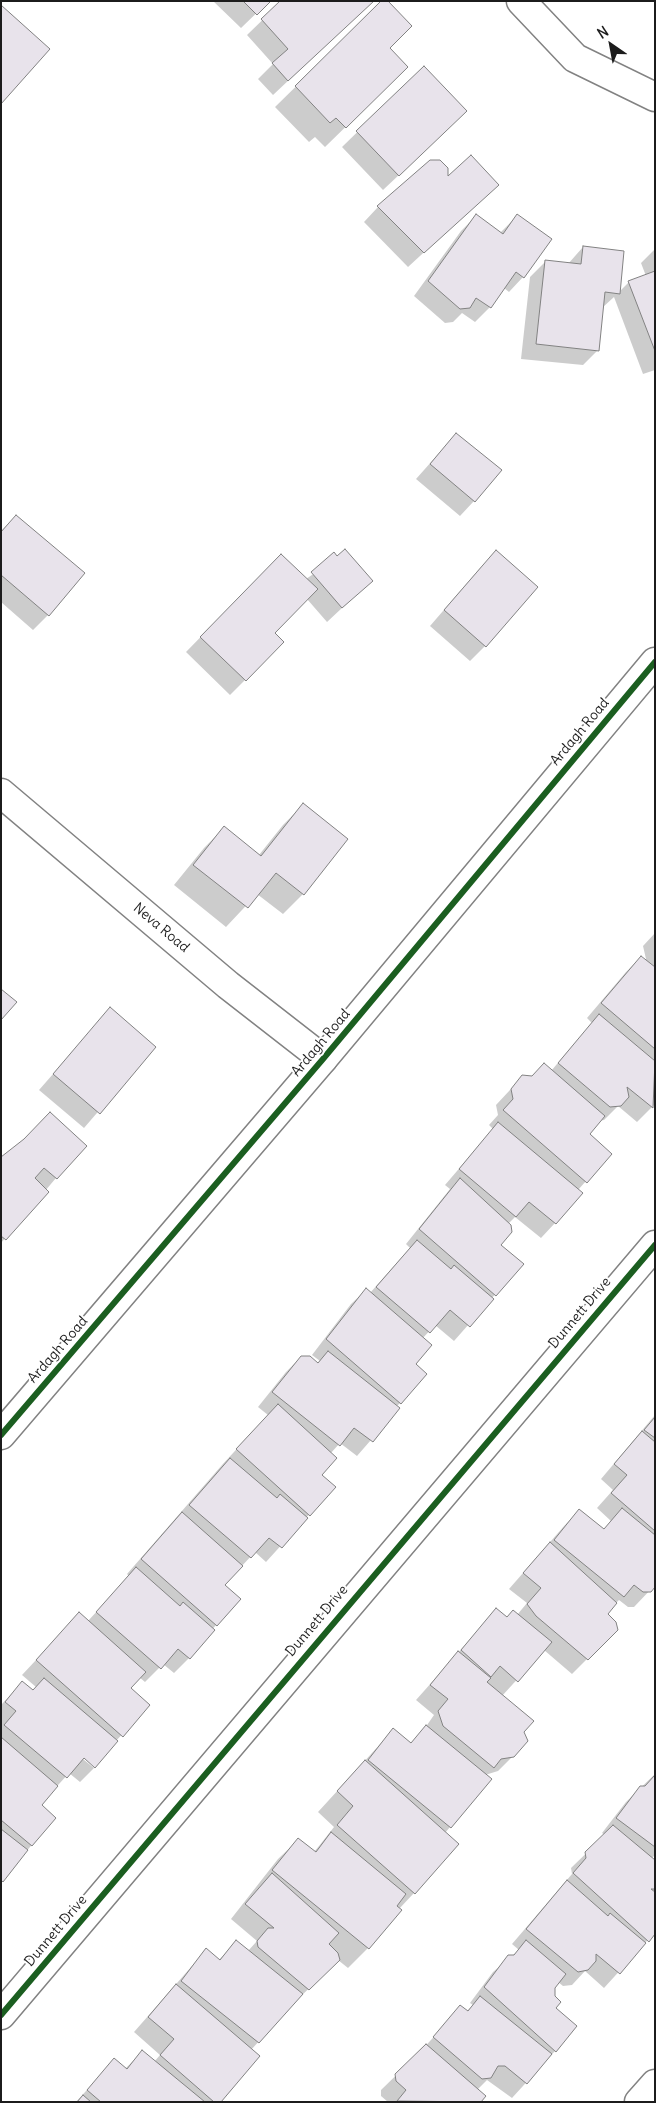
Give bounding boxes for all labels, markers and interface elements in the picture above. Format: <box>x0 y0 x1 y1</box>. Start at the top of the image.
north arrow <box>586 20 636 70</box>
text: N <box>594 22 612 43</box>
street label: Ardagh Road <box>547 695 613 769</box>
street label: Neva Road <box>130 900 192 956</box>
street label: Ardagh Road <box>288 1006 354 1080</box>
street label: Dunnett Drive <box>545 1274 615 1352</box>
street label: Ardagh Road <box>25 1313 91 1387</box>
street label: Dunnett Drive <box>282 1582 352 1660</box>
street label: Dunnett Drive <box>21 1892 91 1970</box>

